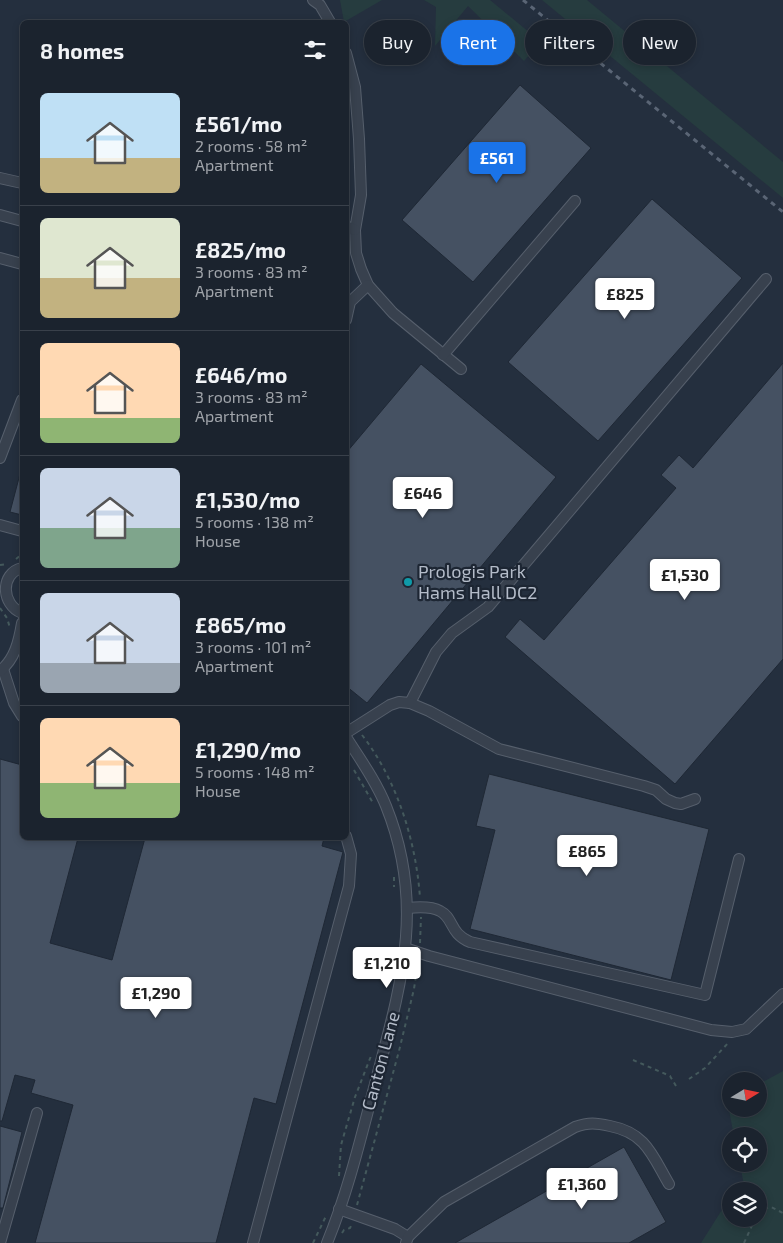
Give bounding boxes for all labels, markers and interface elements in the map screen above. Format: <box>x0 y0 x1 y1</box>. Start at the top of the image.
chip: Buy <box>364 20 431 65</box>
chip: Rent <box>441 20 515 65</box>
chip: Filters <box>525 20 613 65</box>
chip: New <box>623 20 696 65</box>
icon: filters <box>301 36 329 64</box>
text: 8 homes <box>40 38 124 63</box>
text: £561/mo <box>195 111 282 136</box>
icon: home <box>80 113 140 173</box>
text: 2 rooms · 58 m² <box>195 136 308 155</box>
pin: £561 <box>467 142 527 184</box>
text: £561 <box>480 148 514 167</box>
text: Apartment <box>195 155 274 174</box>
text: £825/mo <box>195 237 286 262</box>
icon: home <box>80 238 140 298</box>
text: 3 rooms · 83 m² <box>195 262 308 281</box>
pin: £825 <box>595 278 655 320</box>
text: Apartment <box>195 281 274 300</box>
text: £825 <box>606 284 644 303</box>
text: £646/mo <box>195 362 287 387</box>
icon: home <box>80 363 140 423</box>
text: 3 rooms · 83 m² <box>195 387 308 406</box>
text: Apartment <box>195 406 274 425</box>
pin: £646 <box>393 476 453 519</box>
text: £646 <box>404 483 442 502</box>
text: £1,530/mo <box>195 487 300 512</box>
icon: home <box>80 488 140 548</box>
text: 5 rooms · 138 m² <box>195 512 314 531</box>
text: House <box>195 531 241 550</box>
pin: £1,530 <box>644 558 726 601</box>
place label: Prologis Park Hams Hall DC2 <box>418 560 537 603</box>
text: £1,530 <box>661 565 709 584</box>
marker: Prologis Park Hams Hall DC2 <box>402 576 414 588</box>
text: £865/mo <box>195 612 286 637</box>
icon: home <box>80 613 140 673</box>
text: 3 rooms · 101 m² <box>195 637 312 656</box>
text: Apartment <box>195 656 274 675</box>
text: £1,290/mo <box>195 737 301 762</box>
icon: home <box>80 738 140 798</box>
text: 5 rooms · 148 m² <box>195 762 315 781</box>
text: House <box>195 781 241 800</box>
pin: £865 <box>557 834 617 877</box>
text: £865 <box>568 841 606 860</box>
pin: £1,210 <box>346 946 428 989</box>
text: £1,210 <box>364 953 410 972</box>
pin: £1,290 <box>115 976 197 1019</box>
text: £1,290 <box>132 983 181 1002</box>
street label: Canton Lane <box>356 1009 404 1113</box>
north arrow <box>722 1072 768 1118</box>
map controls <box>722 1072 767 1227</box>
button: locate <box>722 1127 767 1172</box>
pin: £1,360 <box>541 1168 623 1210</box>
text: £1,360 <box>558 1174 606 1193</box>
button: layers <box>722 1182 767 1227</box>

